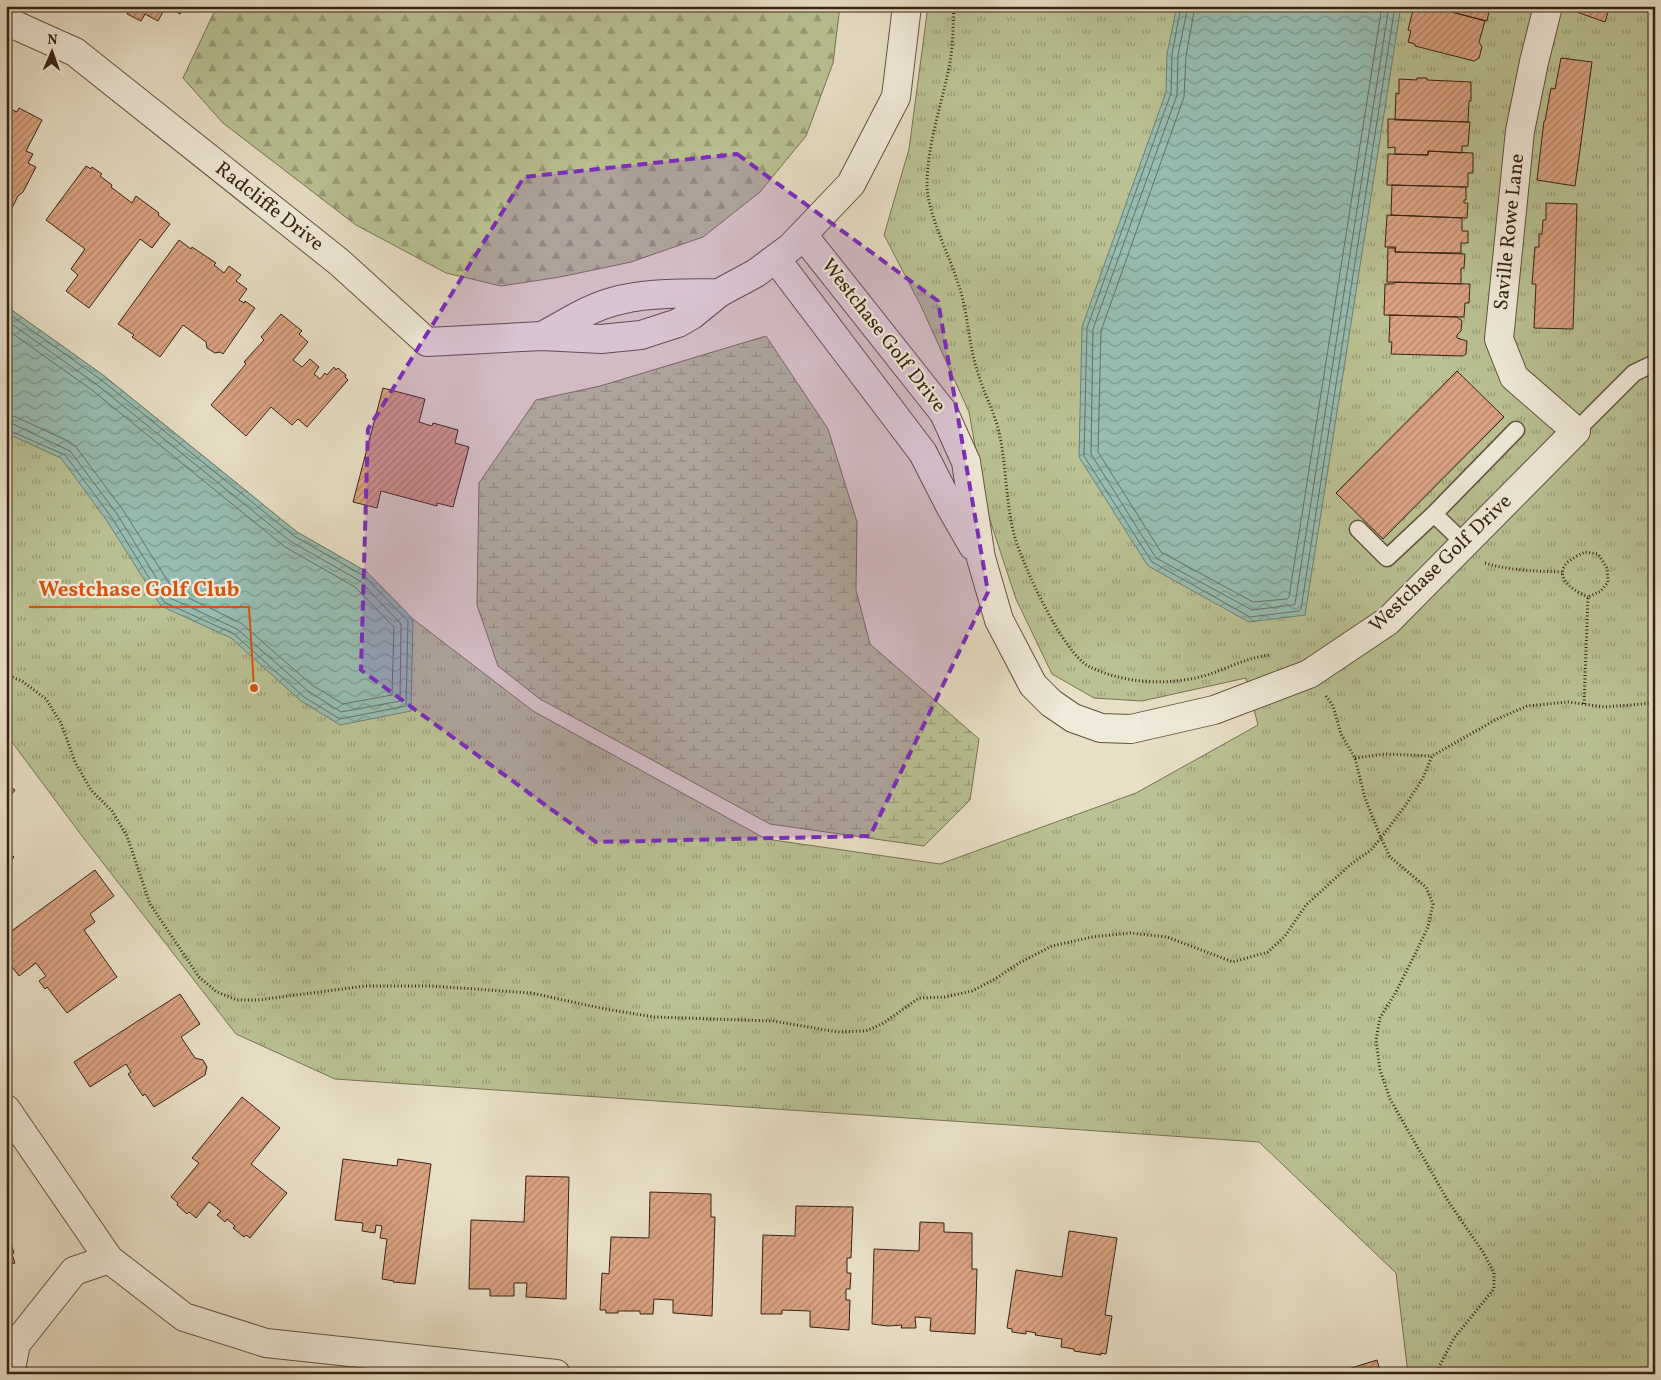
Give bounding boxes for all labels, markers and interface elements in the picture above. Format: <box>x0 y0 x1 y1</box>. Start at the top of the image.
north arrow <box>28 28 78 78</box>
text: N <box>47 31 58 50</box>
street label: Saville Rowe Lane <box>1488 152 1532 312</box>
street label: Radcliffe Drive <box>209 156 329 258</box>
street label: Westchase Golf Drive <box>814 253 952 419</box>
street label: Westchase Golf Drive <box>1364 488 1518 640</box>
callout: Westchase Golf Club <box>29 571 249 607</box>
text: Westchase Golf Club <box>39 576 239 605</box>

